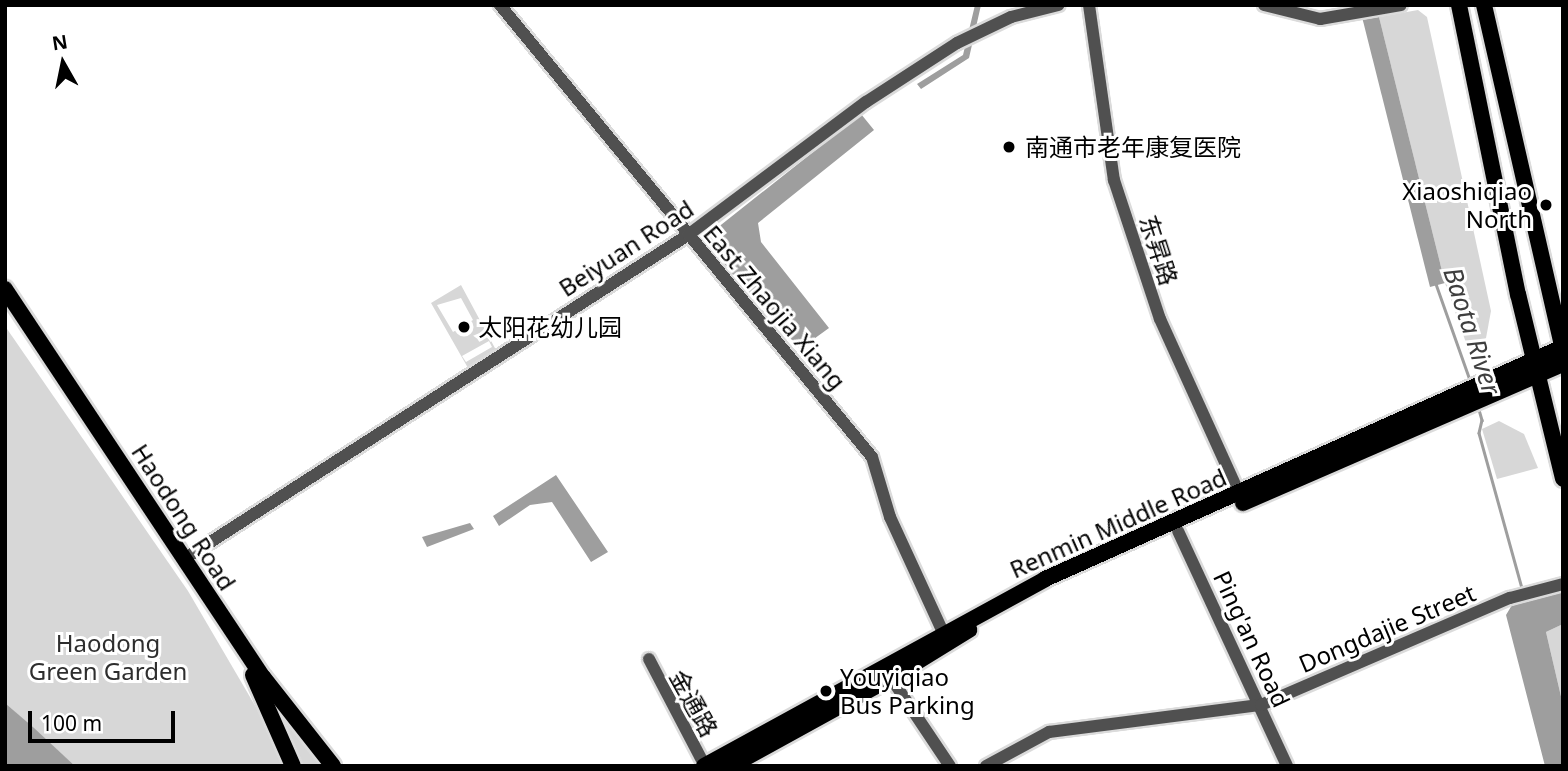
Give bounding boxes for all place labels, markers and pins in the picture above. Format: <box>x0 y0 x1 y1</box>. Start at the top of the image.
place label: 南通市老年康复医院 <box>1025 133 1241 161</box>
marker: 南通市老年康复医院 <box>999 137 1019 157</box>
place label: Xiaoshiqiao North <box>1402 177 1532 233</box>
marker: Xiaoshiqiao North <box>1538 197 1554 213</box>
place label: 太阳花幼儿园 <box>478 313 622 341</box>
marker: 太阳花幼儿园 <box>456 319 472 335</box>
place label: Youyiqiao Bus Parking <box>840 663 975 719</box>
marker: Youyiqiao Bus Parking <box>818 683 834 699</box>

